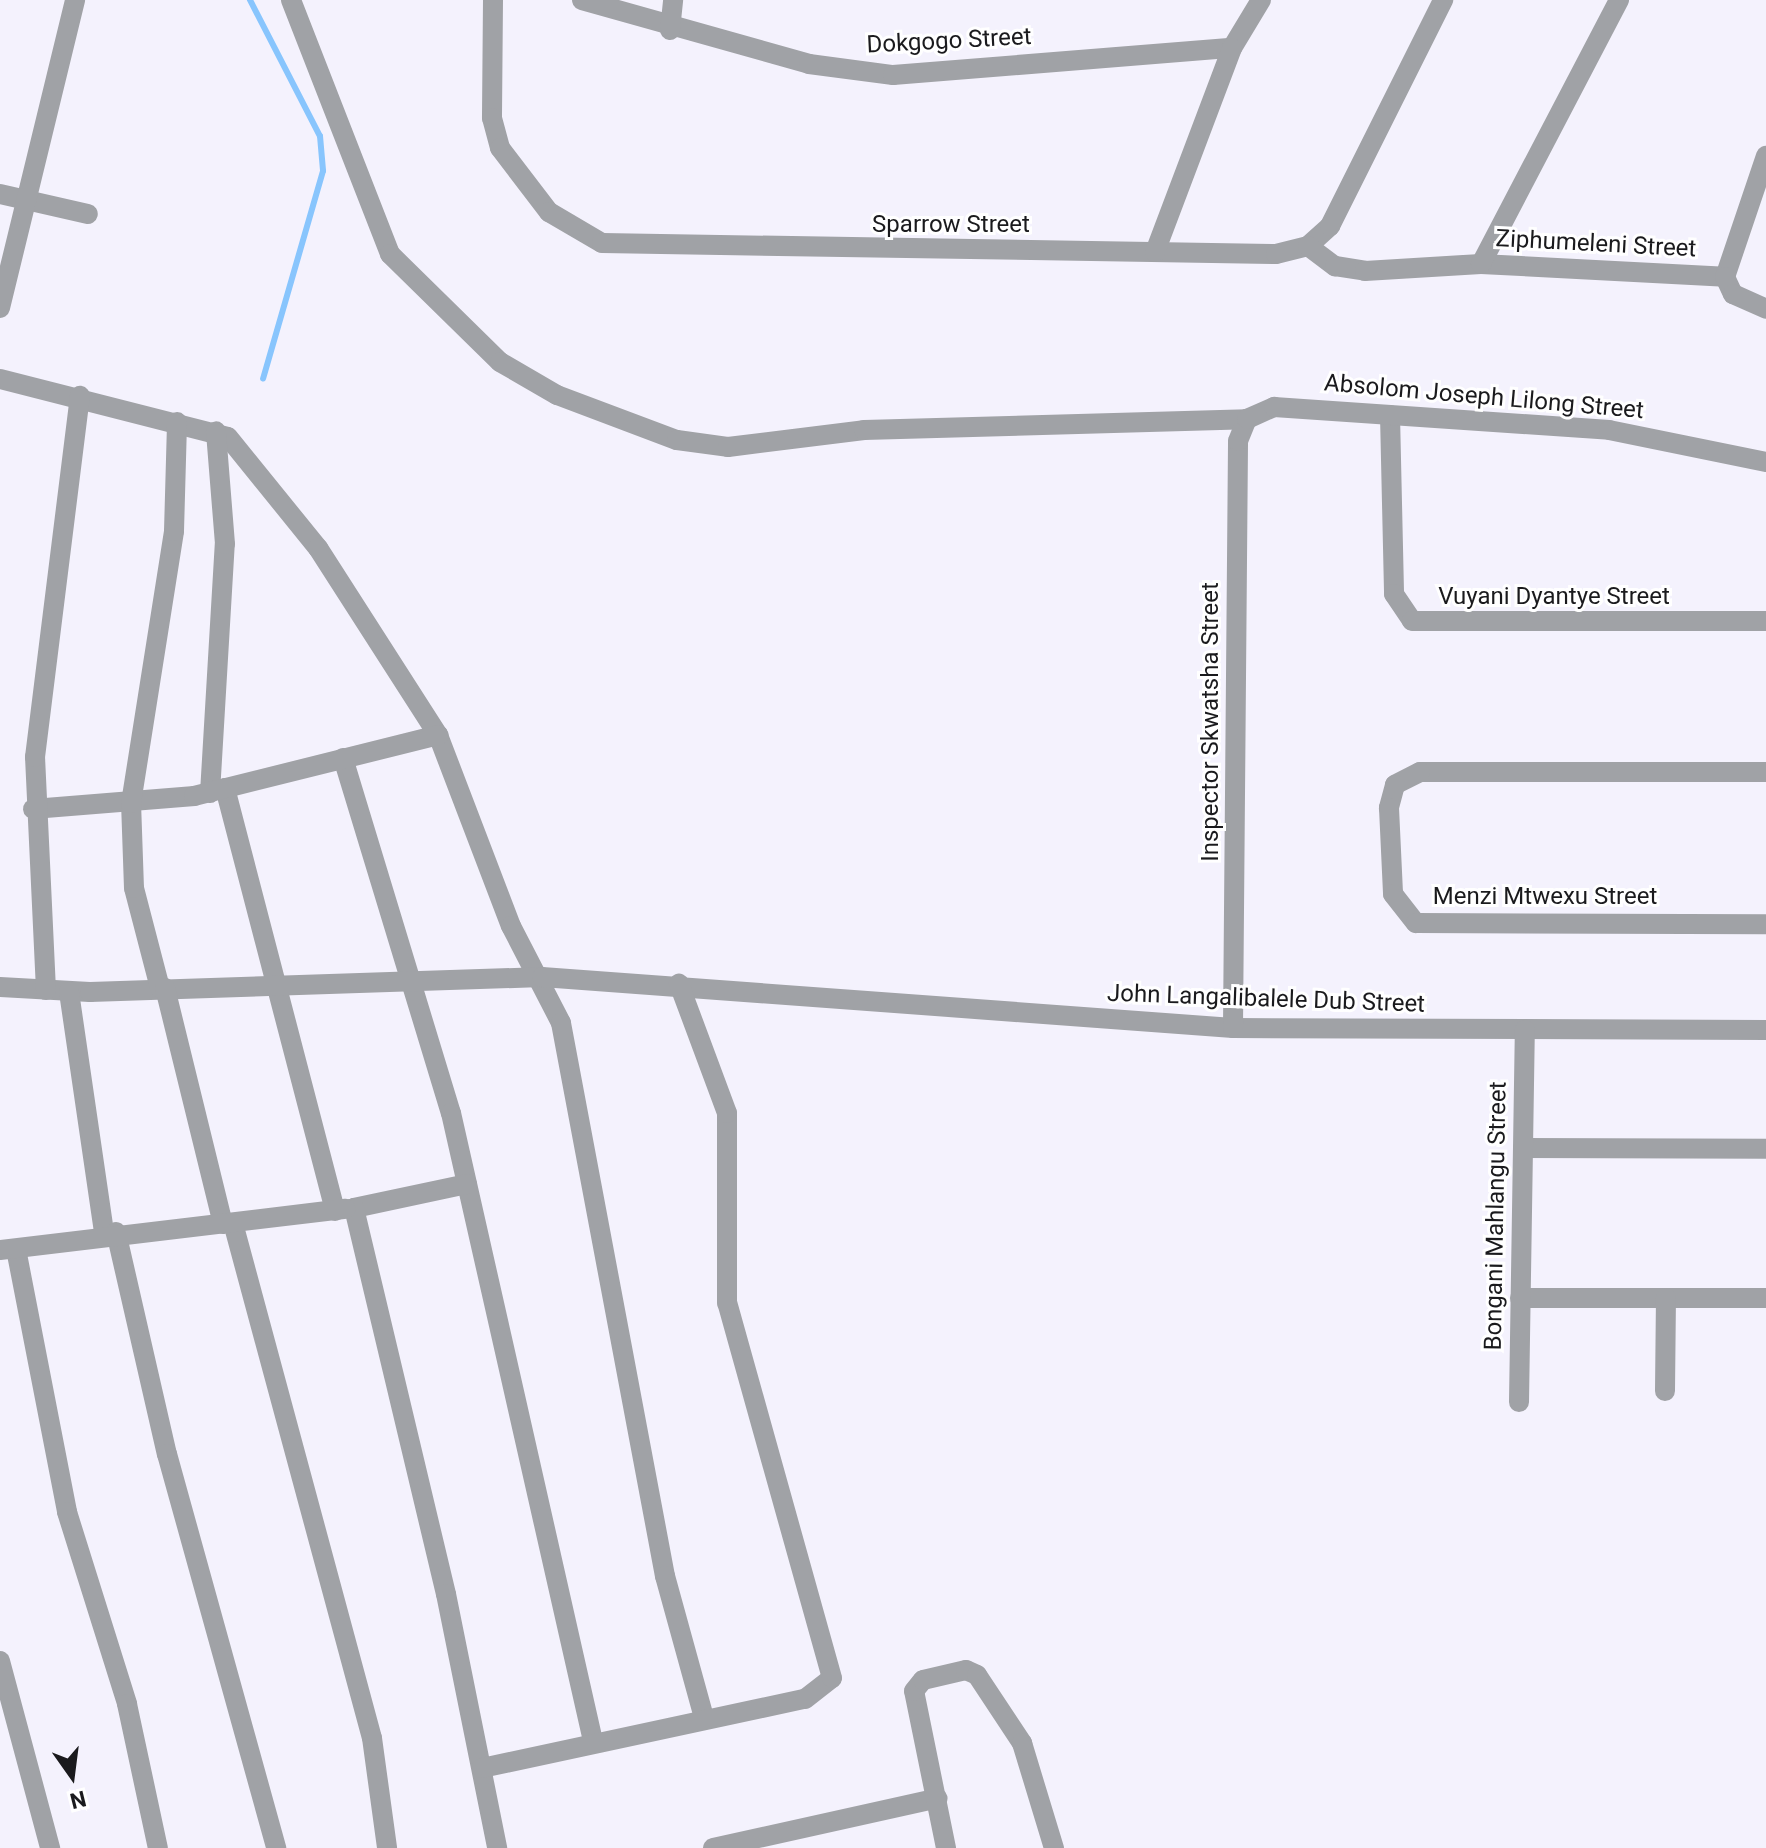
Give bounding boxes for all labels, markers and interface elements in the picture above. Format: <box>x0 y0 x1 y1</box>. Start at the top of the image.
street label: Dokgogo Street <box>866 22 1032 60</box>
street label: Sparrow Street <box>872 211 1030 239</box>
street label: Ziphumeleni Street <box>1495 224 1697 264</box>
street label: Absolom Joseph Lilong Street <box>1323 369 1645 425</box>
street label: Inspector Skwatsha Street <box>1197 582 1225 862</box>
street label: Vuyani Dyantye Street <box>1438 583 1670 611</box>
street label: Menzi Mtwexu Street <box>1433 883 1657 911</box>
street label: John Langalibalele Dub Street <box>1107 979 1425 1019</box>
street label: Bongani Mahlangu Street <box>1479 1081 1513 1351</box>
north arrow <box>32 1736 112 1816</box>
text: N <box>67 1786 88 1814</box>

